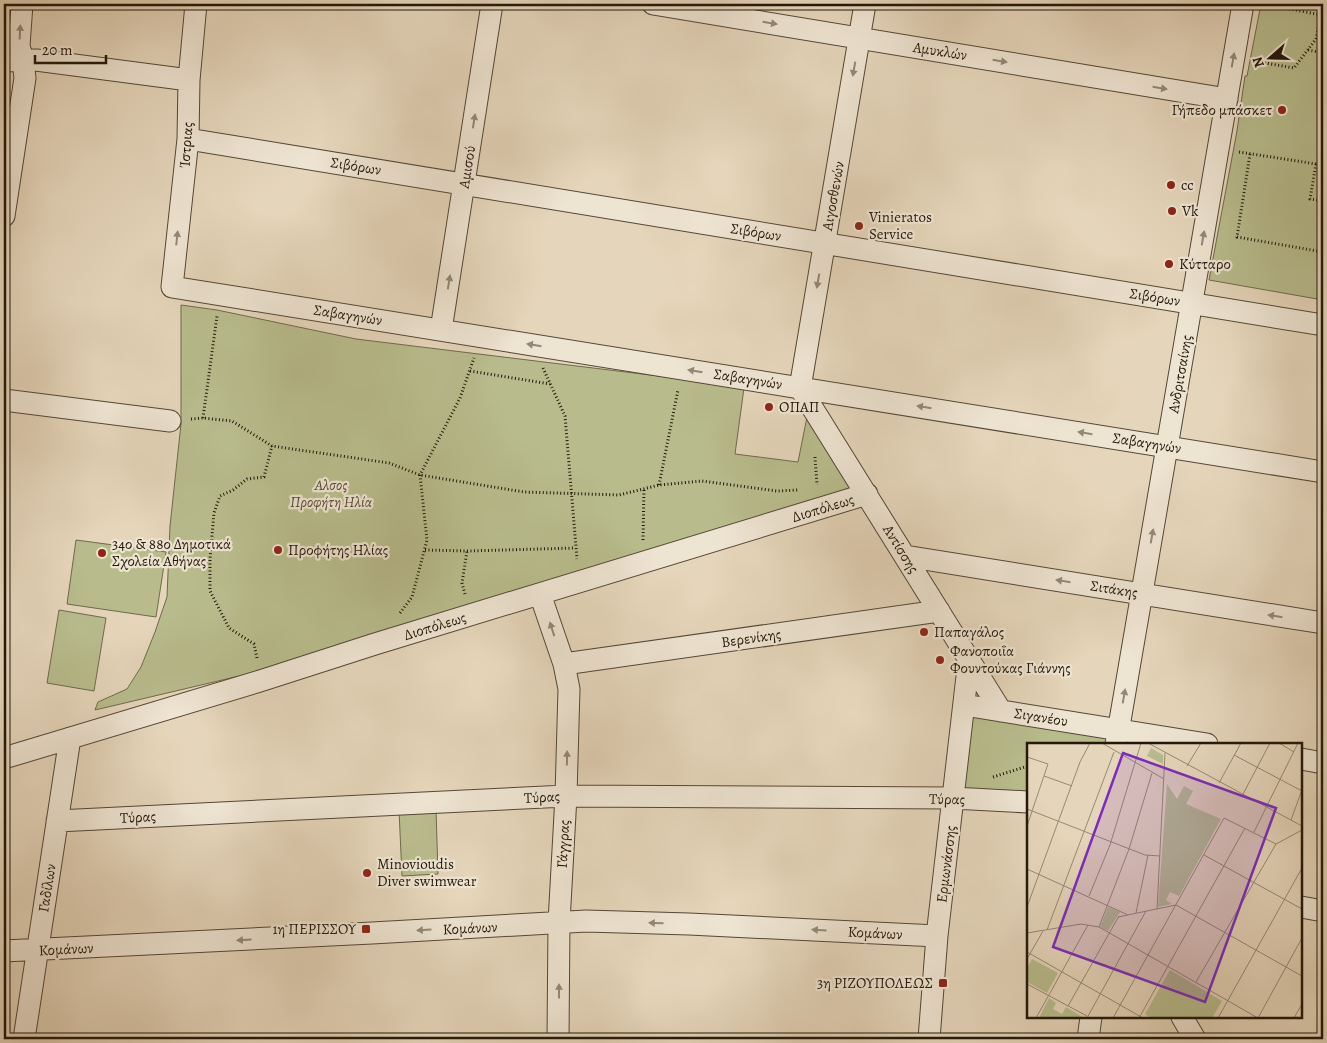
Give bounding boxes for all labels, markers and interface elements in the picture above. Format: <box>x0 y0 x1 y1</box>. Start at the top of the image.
one-way arrow <box>763 19 779 27</box>
one-way arrow <box>16 24 24 40</box>
scale bar <box>35 32 106 64</box>
north arrow <box>1244 32 1294 82</box>
street label: Αμυκλών <box>911 37 968 65</box>
text: 20 m <box>42 40 73 60</box>
one-way arrow <box>1230 52 1238 68</box>
text: N <box>1248 54 1269 70</box>
one-way arrow <box>992 57 1008 65</box>
one-way arrow <box>850 61 858 77</box>
one-way arrow <box>1152 84 1168 92</box>
place label: Γήπεδο μπάσκετ <box>1172 100 1273 120</box>
marker: Γήπεδο μπάσκετ <box>1276 104 1288 116</box>
one-way arrow <box>470 113 478 129</box>
street label: Ίστριας <box>174 121 198 169</box>
street label: Αμισού <box>454 144 480 191</box>
street label: Σιβόρων <box>329 152 383 180</box>
street label: Αιγοσθενών <box>817 160 849 233</box>
place label: cc <box>1181 175 1194 195</box>
marker: cc <box>1165 179 1177 191</box>
place label: Vk <box>1181 201 1199 221</box>
marker: Vk <box>1166 205 1178 217</box>
place label: Vinieratos Service <box>868 207 932 244</box>
street label: Σιβόρων <box>729 218 783 246</box>
marker: Vinieratos Service <box>853 220 865 232</box>
one-way arrow <box>173 230 181 246</box>
one-way arrow <box>1199 230 1207 246</box>
place label: Κύτταρο <box>1179 254 1231 274</box>
marker: Κύτταρο <box>1163 258 1175 270</box>
one-way arrow <box>445 273 453 289</box>
one-way arrow <box>814 273 822 289</box>
street label: Σιβόρων <box>1128 283 1182 311</box>
street label: Σαβαγηνών <box>312 300 384 330</box>
street label: Ανδριτσαίνης <box>1163 333 1197 416</box>
one-way arrow <box>526 340 542 348</box>
street label: Σαβαγηνών <box>712 364 784 394</box>
one-way arrow <box>686 366 702 374</box>
place label: ΟΠΑΠ <box>779 397 819 417</box>
marker: ΟΠΑΠ <box>763 401 775 413</box>
one-way arrow <box>916 403 932 411</box>
street label: Σαβαγηνών <box>1111 428 1183 458</box>
one-way arrow <box>1076 429 1092 437</box>
park label: Αλσος Προφήτη Ηλία <box>290 475 372 512</box>
street label: Διοπόλεως <box>789 489 857 527</box>
street label: Αντίσσης <box>878 520 924 577</box>
one-way arrow <box>1148 528 1156 544</box>
place label: 34ο & 88ο Δημοτικά Σχολεία Αθήνας <box>112 534 231 571</box>
place label: Προφήτης Ηλίας <box>288 540 388 560</box>
marker: Προφήτης Ηλίας <box>272 544 284 556</box>
marker: 34ο & 88ο Δημοτικά Σχολεία Αθήνας <box>96 547 108 559</box>
street label: Σιτάκης <box>1089 575 1139 603</box>
one-way arrow <box>1055 577 1071 585</box>
street label: Διοπόλεως <box>401 607 469 645</box>
one-way arrow <box>1267 611 1283 619</box>
one-way arrow <box>548 621 556 636</box>
place label: Παπαγάλος <box>934 622 1004 642</box>
street label: Βερενίκης <box>720 624 782 652</box>
marker: Παπαγάλος <box>918 626 930 638</box>
place label: Φανοποιΐα Φουντούκας Γιάννης <box>950 641 1071 678</box>
marker: Φανοποιΐα Φουντούκας Γιάννης <box>934 654 946 666</box>
one-way arrow <box>1121 688 1129 704</box>
street label: Σιγανέου <box>1013 703 1069 731</box>
inset map <box>1027 743 1302 1018</box>
one-way arrow <box>563 750 571 766</box>
street label: Τύρας <box>523 786 561 808</box>
street label: Τύρας <box>929 789 965 809</box>
street label: Τύρας <box>119 806 157 828</box>
street label: Γάγγρας <box>552 819 574 869</box>
street label: Ερμωνάσσης <box>931 824 961 904</box>
place label: Minovioudis Diver swimwear <box>377 854 477 891</box>
street label: Γαδίλων <box>33 862 61 914</box>
marker: Minovioudis Diver swimwear <box>361 867 373 879</box>
street label: Κομάνων <box>442 917 498 939</box>
one-way arrow <box>648 918 664 926</box>
place label: 1η ΠΕΡΙΣΣΟΥ <box>272 919 357 939</box>
street label: Κομάνων <box>847 922 903 944</box>
marker: 1η ΠΕΡΙΣΣΟΥ <box>360 923 372 935</box>
one-way arrow <box>810 925 826 933</box>
one-way arrow <box>416 927 432 935</box>
one-way arrow <box>236 936 252 944</box>
street label: Κομάνων <box>38 938 94 960</box>
place label: 3η ΡΙΖΟΥΠΟΛΕΩΣ <box>817 973 933 993</box>
marker: 3η ΡΙΖΟΥΠΟΛΕΩΣ <box>937 977 949 989</box>
one-way arrow <box>555 982 563 998</box>

